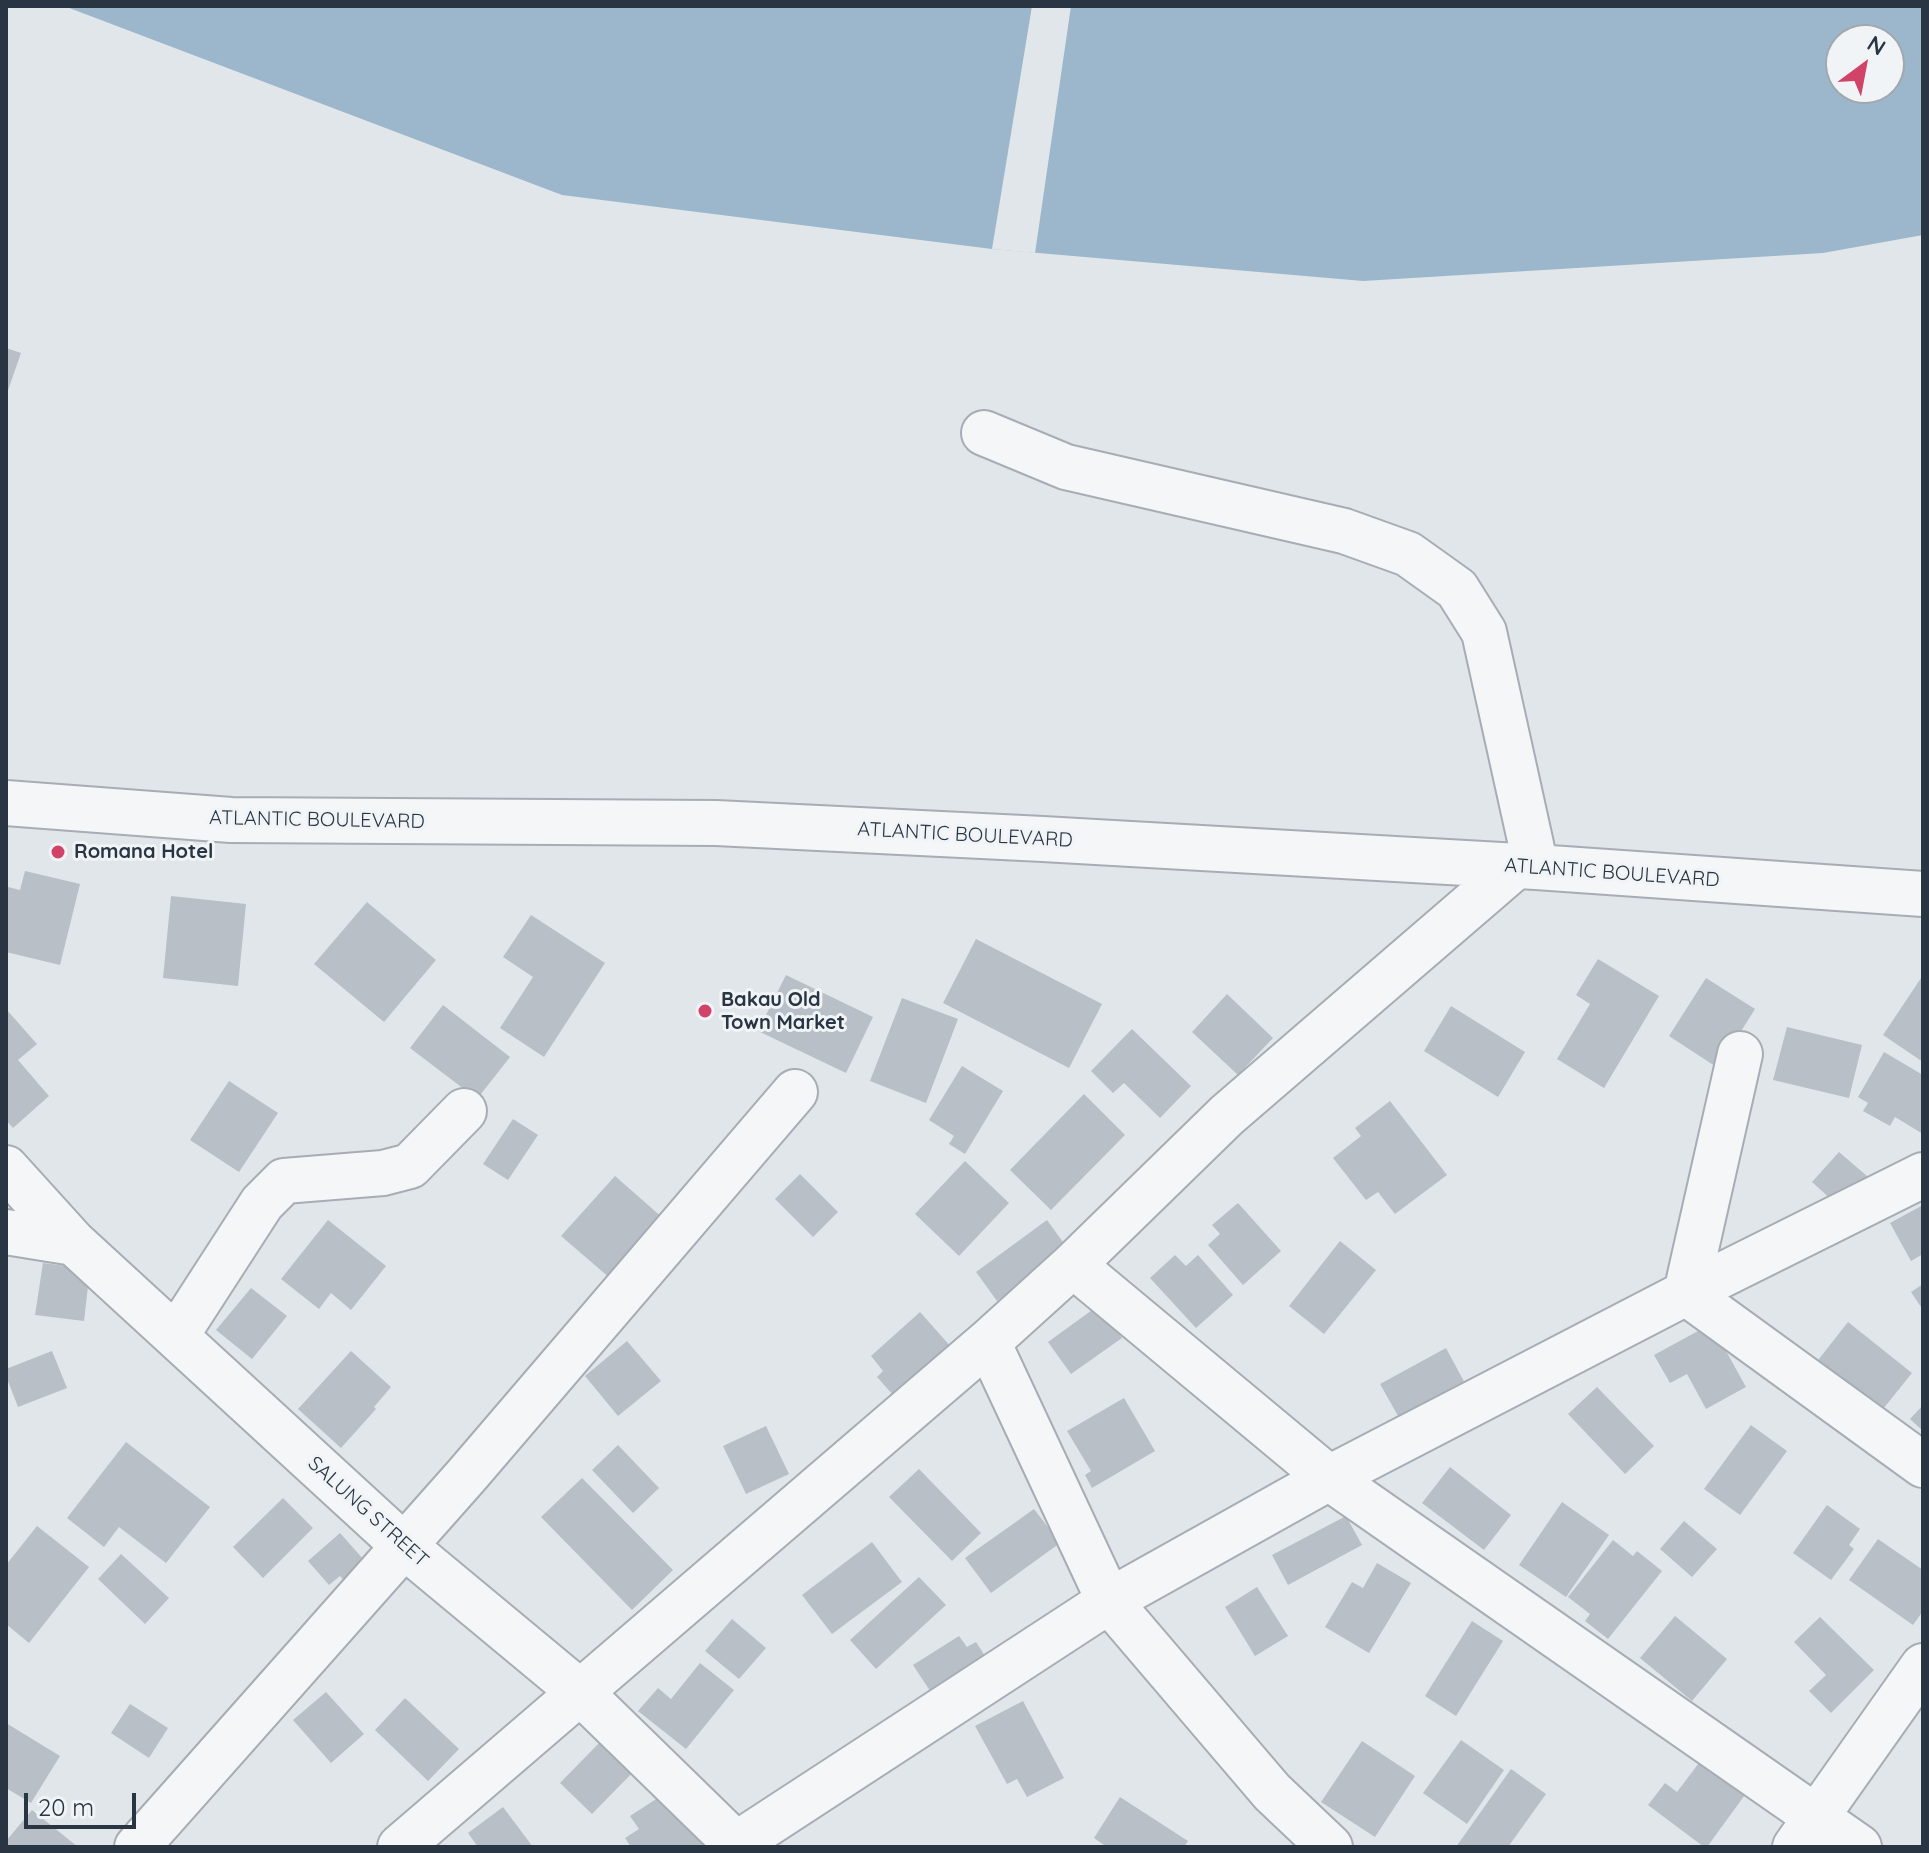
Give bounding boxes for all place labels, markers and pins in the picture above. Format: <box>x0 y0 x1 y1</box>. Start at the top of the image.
place label: Romana Hotel <box>74 840 213 864</box>
marker: Romana Hotel <box>49 843 67 861</box>
place label: Bakau Old Town Market <box>721 988 845 1035</box>
marker: Bakau Old Town Market <box>696 1002 714 1020</box>

